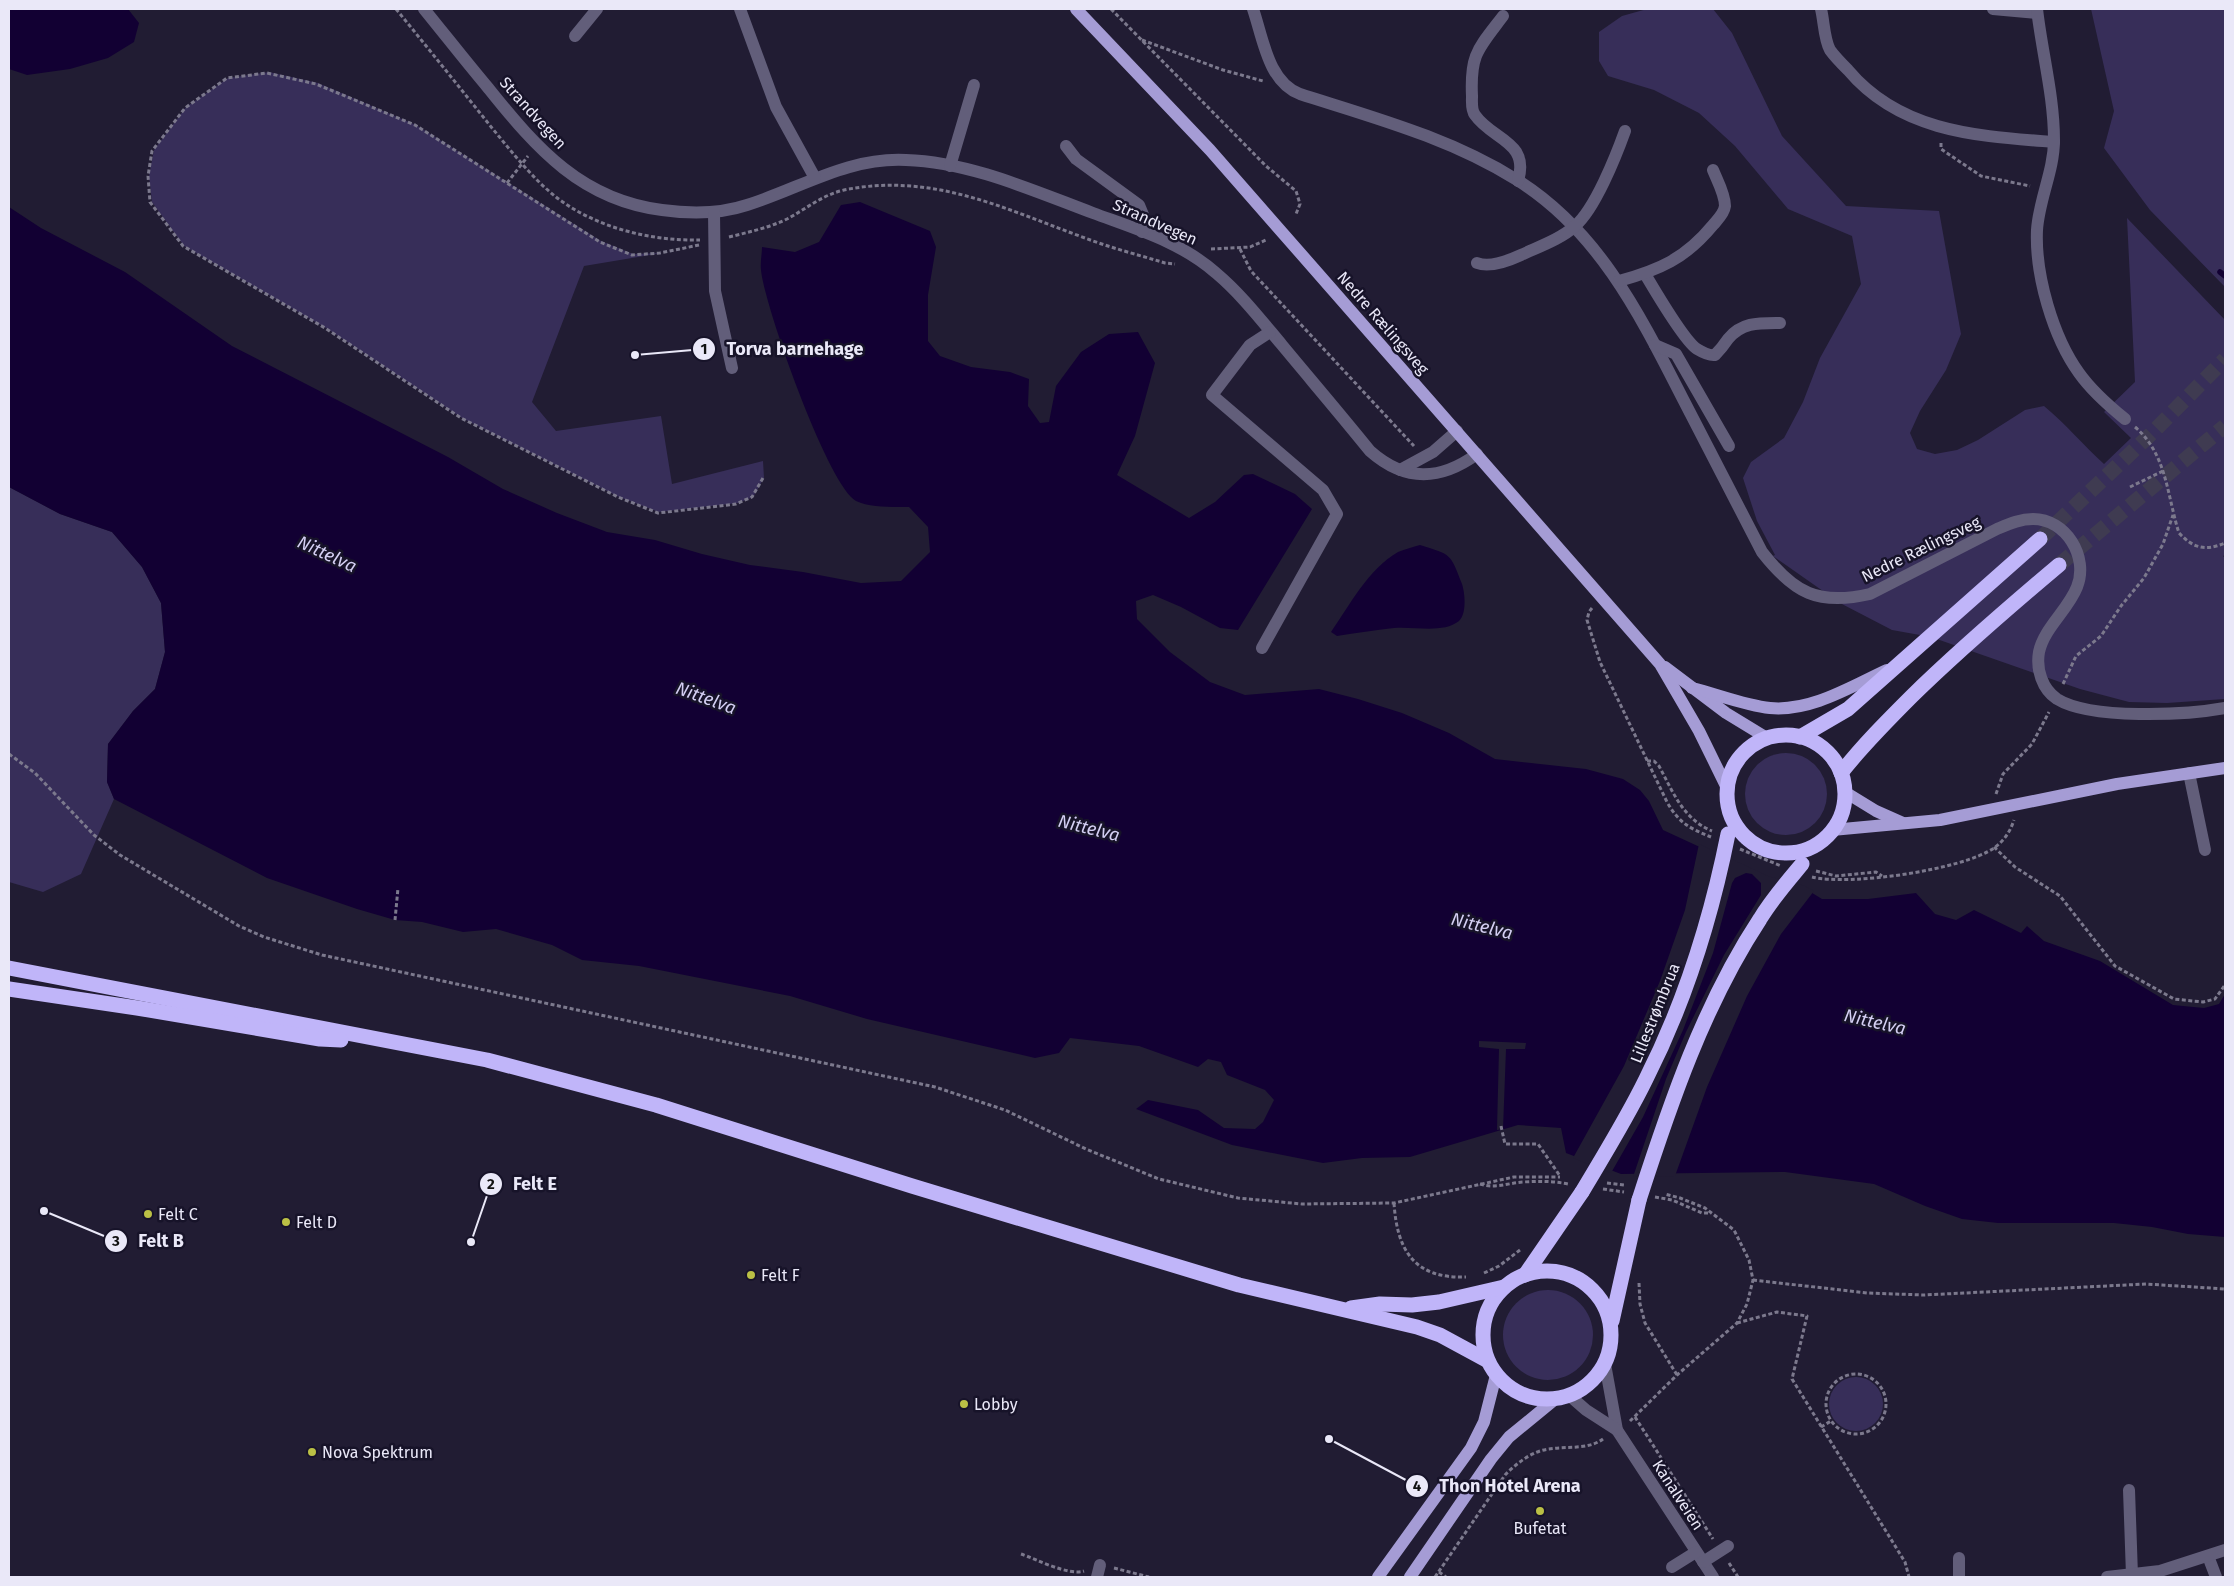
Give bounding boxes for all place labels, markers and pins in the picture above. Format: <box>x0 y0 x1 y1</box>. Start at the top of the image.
callout: Torva barnehage <box>692 333 874 366</box>
callout: Felt E <box>478 1168 567 1201</box>
place label: Felt C <box>158 1205 198 1224</box>
marker: Felt C <box>142 1208 154 1220</box>
place label: Felt D <box>296 1213 337 1232</box>
marker: Felt D <box>280 1216 292 1228</box>
callout: Felt B <box>103 1225 194 1258</box>
place label: Felt F <box>761 1266 800 1285</box>
marker: Felt F <box>745 1269 757 1281</box>
place label: Lobby <box>974 1395 1018 1414</box>
marker: Lobby <box>958 1398 970 1410</box>
place label: Nova Spektrum <box>322 1443 433 1462</box>
marker: Nova Spektrum <box>306 1446 318 1458</box>
callout: Thon Hotel Arena <box>1404 1469 1591 1502</box>
marker: Bufetat <box>1534 1505 1546 1517</box>
place label: Bufetat <box>1513 1519 1567 1538</box>

